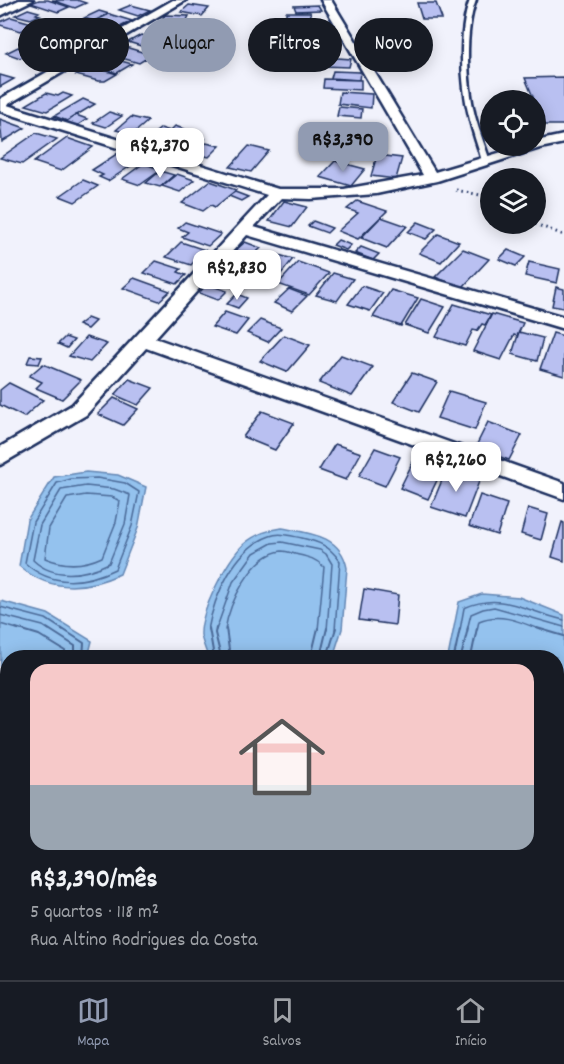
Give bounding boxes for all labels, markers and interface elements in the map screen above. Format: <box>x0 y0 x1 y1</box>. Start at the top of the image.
chip: Comprar <box>18 18 129 72</box>
chip: Alugar <box>141 18 236 72</box>
chip: Filtros <box>248 18 342 72</box>
chip: Novo <box>354 18 433 72</box>
map controls <box>480 90 546 234</box>
button: locate <box>480 90 546 156</box>
pin: R$3,390 <box>288 122 398 173</box>
text: R$3,390 <box>312 127 374 155</box>
pin: R$2,370 <box>105 128 215 179</box>
text: R$2,370 <box>130 133 190 161</box>
button: layers <box>480 168 546 234</box>
pin: R$2,830 <box>182 250 292 301</box>
text: R$2,830 <box>207 255 267 283</box>
pin: R$2,260 <box>401 442 511 493</box>
text: R$2,260 <box>425 447 487 475</box>
icon: home <box>228 703 336 811</box>
text: R$3,390/mês <box>30 862 157 899</box>
text: 5 quartos · 118 m² <box>30 899 159 927</box>
text: Rua Altino Rodrigues da Costa <box>30 927 257 955</box>
tab: Mapa <box>77 994 110 1053</box>
tab: Salvos <box>263 994 301 1053</box>
tab: Início <box>454 994 487 1053</box>

